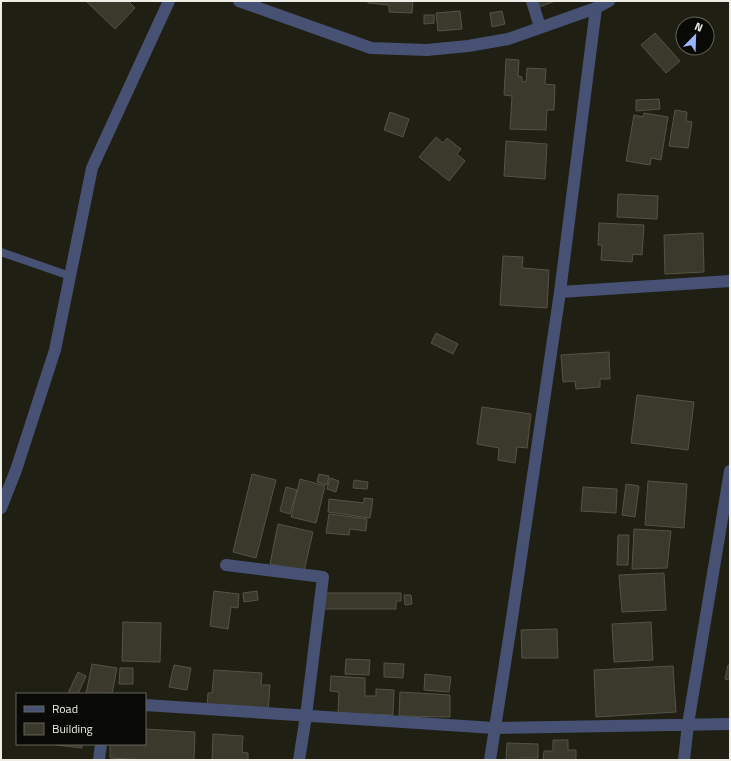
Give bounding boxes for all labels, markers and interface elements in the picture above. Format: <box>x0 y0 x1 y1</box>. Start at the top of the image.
north arrow <box>675 16 715 56</box>
text: N <box>692 18 706 36</box>
legend <box>16 693 146 745</box>
text: Road <box>52 699 78 718</box>
text: Building <box>52 719 93 738</box>

